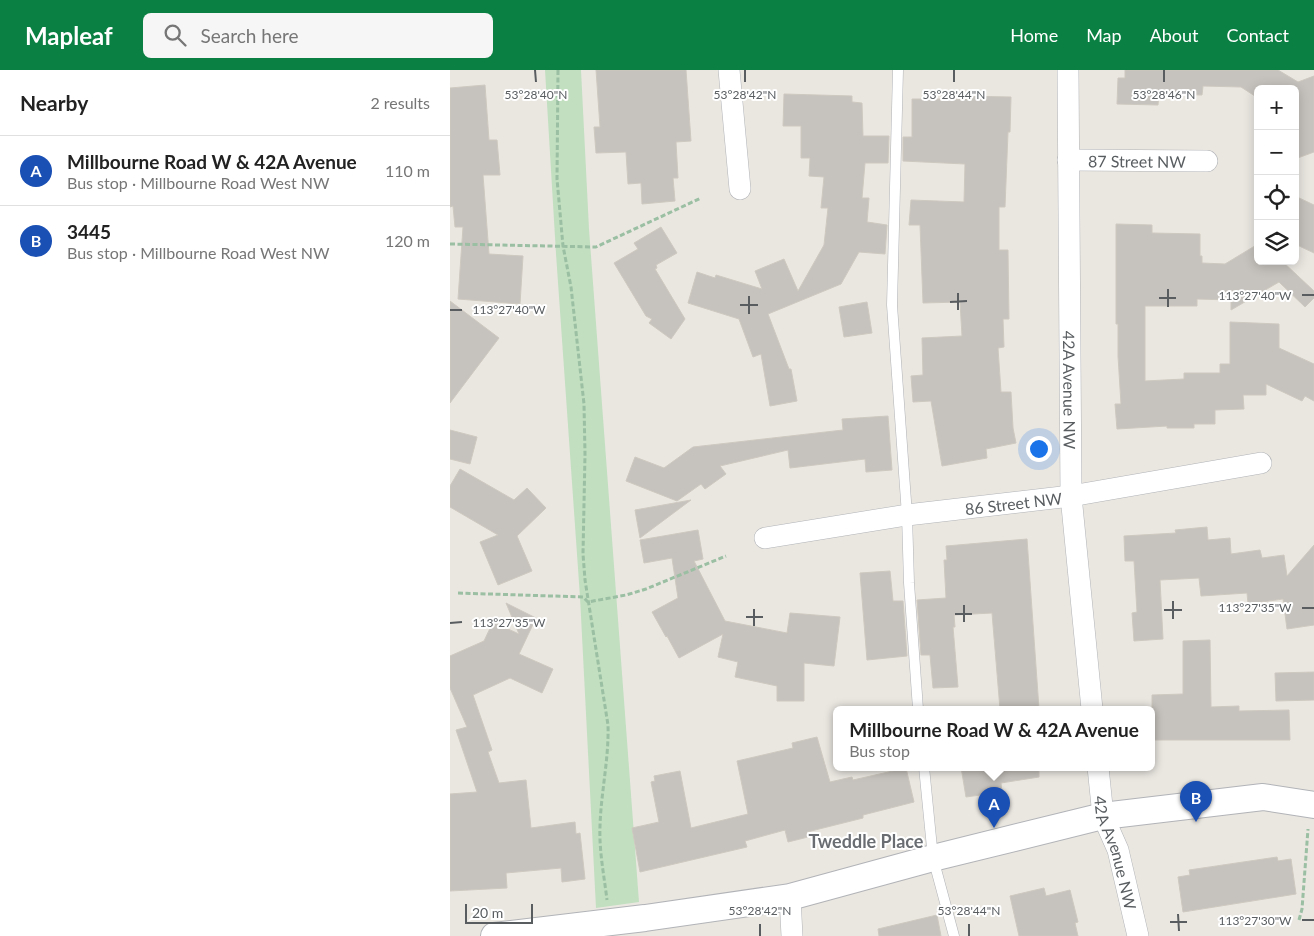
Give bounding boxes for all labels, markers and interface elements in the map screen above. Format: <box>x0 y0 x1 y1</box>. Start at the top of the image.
search box <box>143 13 493 58</box>
text: Mapleaf <box>25 21 113 50</box>
icon: search <box>161 21 189 49</box>
text: Search here <box>201 24 299 47</box>
text: Home <box>1010 24 1058 46</box>
text: Map <box>1086 24 1122 46</box>
text: About <box>1150 24 1199 46</box>
text: Contact <box>1227 24 1289 46</box>
map controls <box>1254 85 1299 265</box>
button: + <box>1254 85 1299 130</box>
text: 53°28'40"N <box>505 87 567 102</box>
text: 53°28'42"N <box>714 87 776 102</box>
text: 53°28'44"N <box>923 87 985 102</box>
text: 53°28'46"N <box>1133 87 1195 102</box>
text: Nearby <box>20 90 88 115</box>
text: 2 results <box>370 93 430 112</box>
button: − <box>1254 130 1299 175</box>
text: Millbourne Road W & 42A Avenue <box>67 150 357 173</box>
street label: 87 Street NW <box>1088 151 1186 170</box>
text: A <box>30 161 42 180</box>
text: 110 m <box>385 161 430 180</box>
text: Bus stop · Millbourne Road West NW <box>67 173 330 192</box>
button: locate <box>1254 175 1299 220</box>
text: 3445 <box>67 220 111 243</box>
button: layers <box>1254 220 1299 265</box>
text: B <box>31 231 41 250</box>
text: 120 m <box>385 231 430 250</box>
text: Bus stop · Millbourne Road West NW <box>67 243 330 262</box>
text: 113°27'40"W <box>1218 288 1292 303</box>
text: 113°27'40"W <box>472 302 546 317</box>
street label: 42A Avenue NW <box>1060 331 1080 450</box>
your location <box>1026 436 1052 462</box>
street label: 86 Street NW <box>964 488 1064 518</box>
text: 113°27'35"W <box>1218 600 1292 615</box>
text: 113°27'35"W <box>472 615 546 630</box>
popup <box>833 706 1155 771</box>
text: Millbourne Road W & 42A Avenue <box>849 718 1139 741</box>
text: Bus stop <box>849 741 910 760</box>
pin: B <box>1180 781 1212 822</box>
pin: A <box>978 787 1010 828</box>
street label: 42A Avenue NW <box>1091 795 1141 912</box>
district label: Tweddle Place <box>809 830 924 852</box>
scale bar <box>465 901 532 924</box>
text: 53°28'42"N <box>729 903 791 918</box>
text: 53°28'44"N <box>938 903 1000 918</box>
text: 20 m <box>472 904 503 921</box>
text: 113°27'30"W <box>1218 913 1292 928</box>

